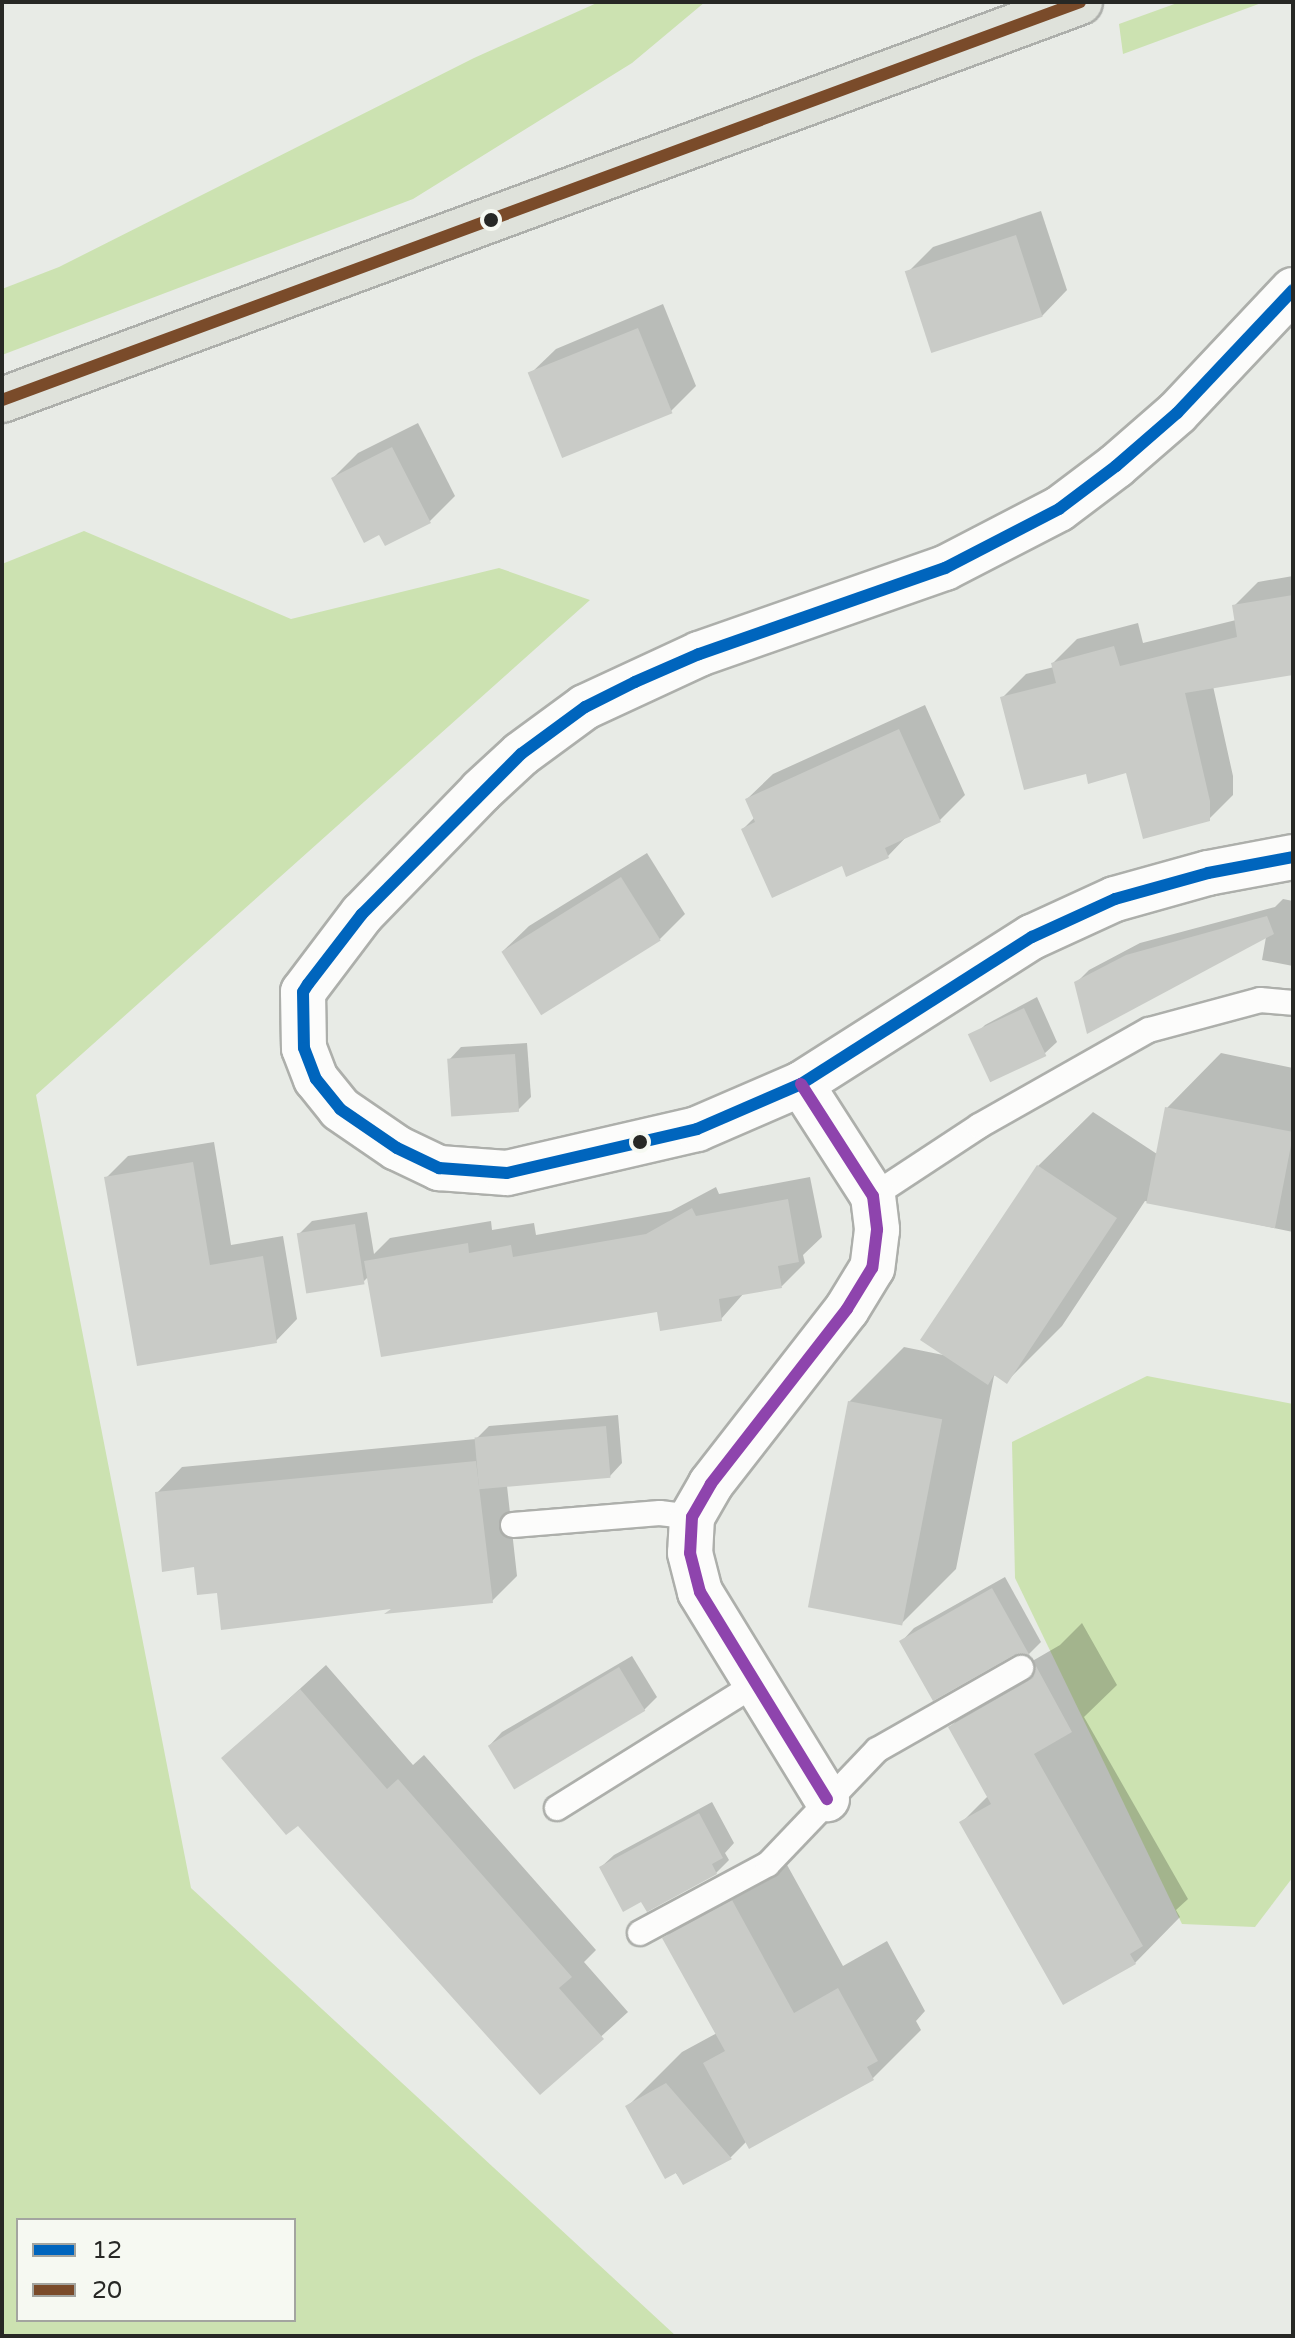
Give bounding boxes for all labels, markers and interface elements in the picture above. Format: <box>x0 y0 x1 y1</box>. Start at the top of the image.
unlabelled marker <box>483 212 499 228</box>
unlabelled marker <box>632 1134 648 1150</box>
legend <box>16 2218 296 2322</box>
text: 12 <box>92 2236 122 2265</box>
text: 20 <box>92 2276 122 2305</box>

